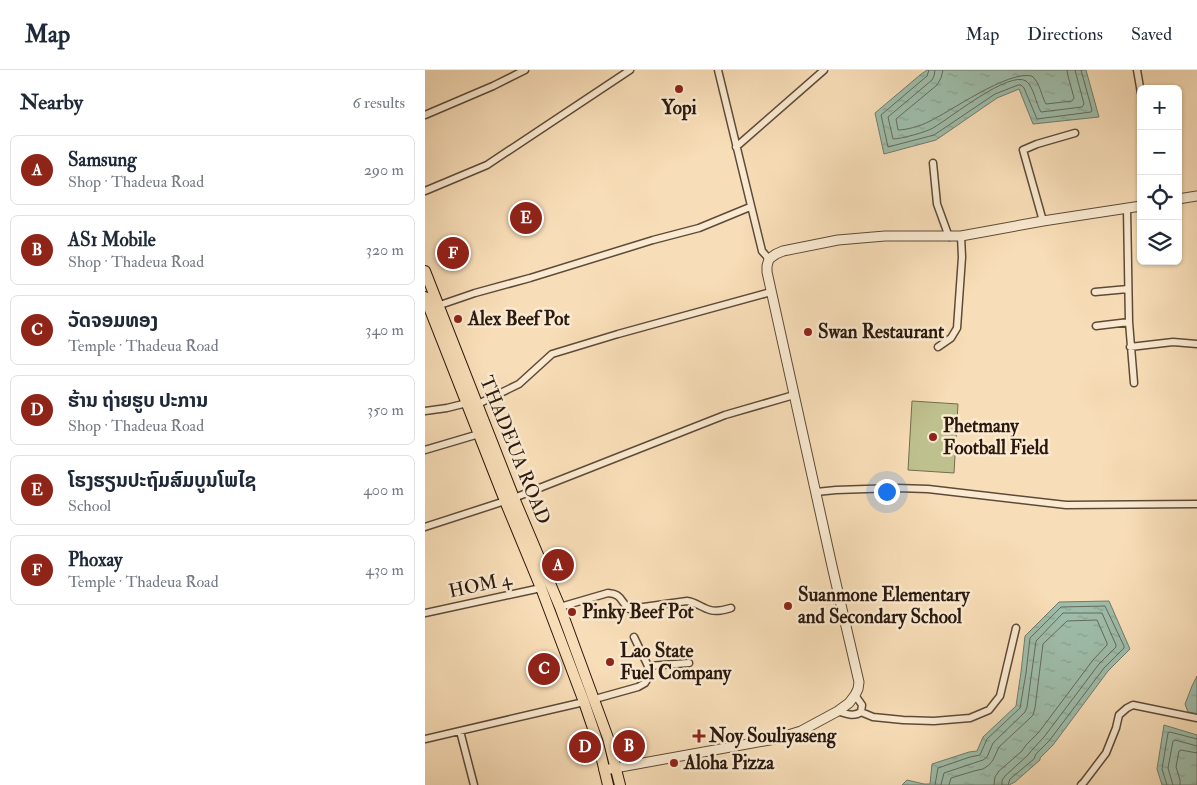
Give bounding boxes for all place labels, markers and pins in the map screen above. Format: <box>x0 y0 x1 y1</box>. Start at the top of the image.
marker: Yopi <box>673 83 685 95</box>
place label: Yopi <box>661 96 696 121</box>
pin: E <box>510 199 542 237</box>
pin: F <box>437 234 469 272</box>
place label: Alex Beef Pot <box>467 307 570 331</box>
marker: Alex Beef Pot <box>452 313 464 325</box>
place label: Swan Restaurant <box>818 320 945 344</box>
marker: Swan Restaurant <box>802 326 814 338</box>
place label: Phetmany Football Field <box>943 414 1049 460</box>
marker: Phetmany Football Field <box>927 431 939 443</box>
pin: A <box>542 546 574 584</box>
place label: Suanmone Elementary and Secondary School <box>798 583 970 630</box>
place label: Pinky Beef Pot <box>582 600 695 625</box>
marker: Suanmone Elementary and Secondary School <box>782 600 794 612</box>
marker: Pinky Beef Pot <box>566 606 578 618</box>
place label: Lao State Fuel Company <box>620 639 732 686</box>
pin: C <box>528 650 560 688</box>
marker: Lao State Fuel Company <box>604 656 616 668</box>
place label: Noy Souliyaseng <box>708 724 837 749</box>
pin: B <box>613 727 645 765</box>
pin: D <box>569 728 601 766</box>
marker: Noy Souliyaseng <box>693 730 705 742</box>
place label: Aloha Pizza <box>683 751 775 775</box>
marker: Aloha Pizza <box>668 757 680 769</box>

